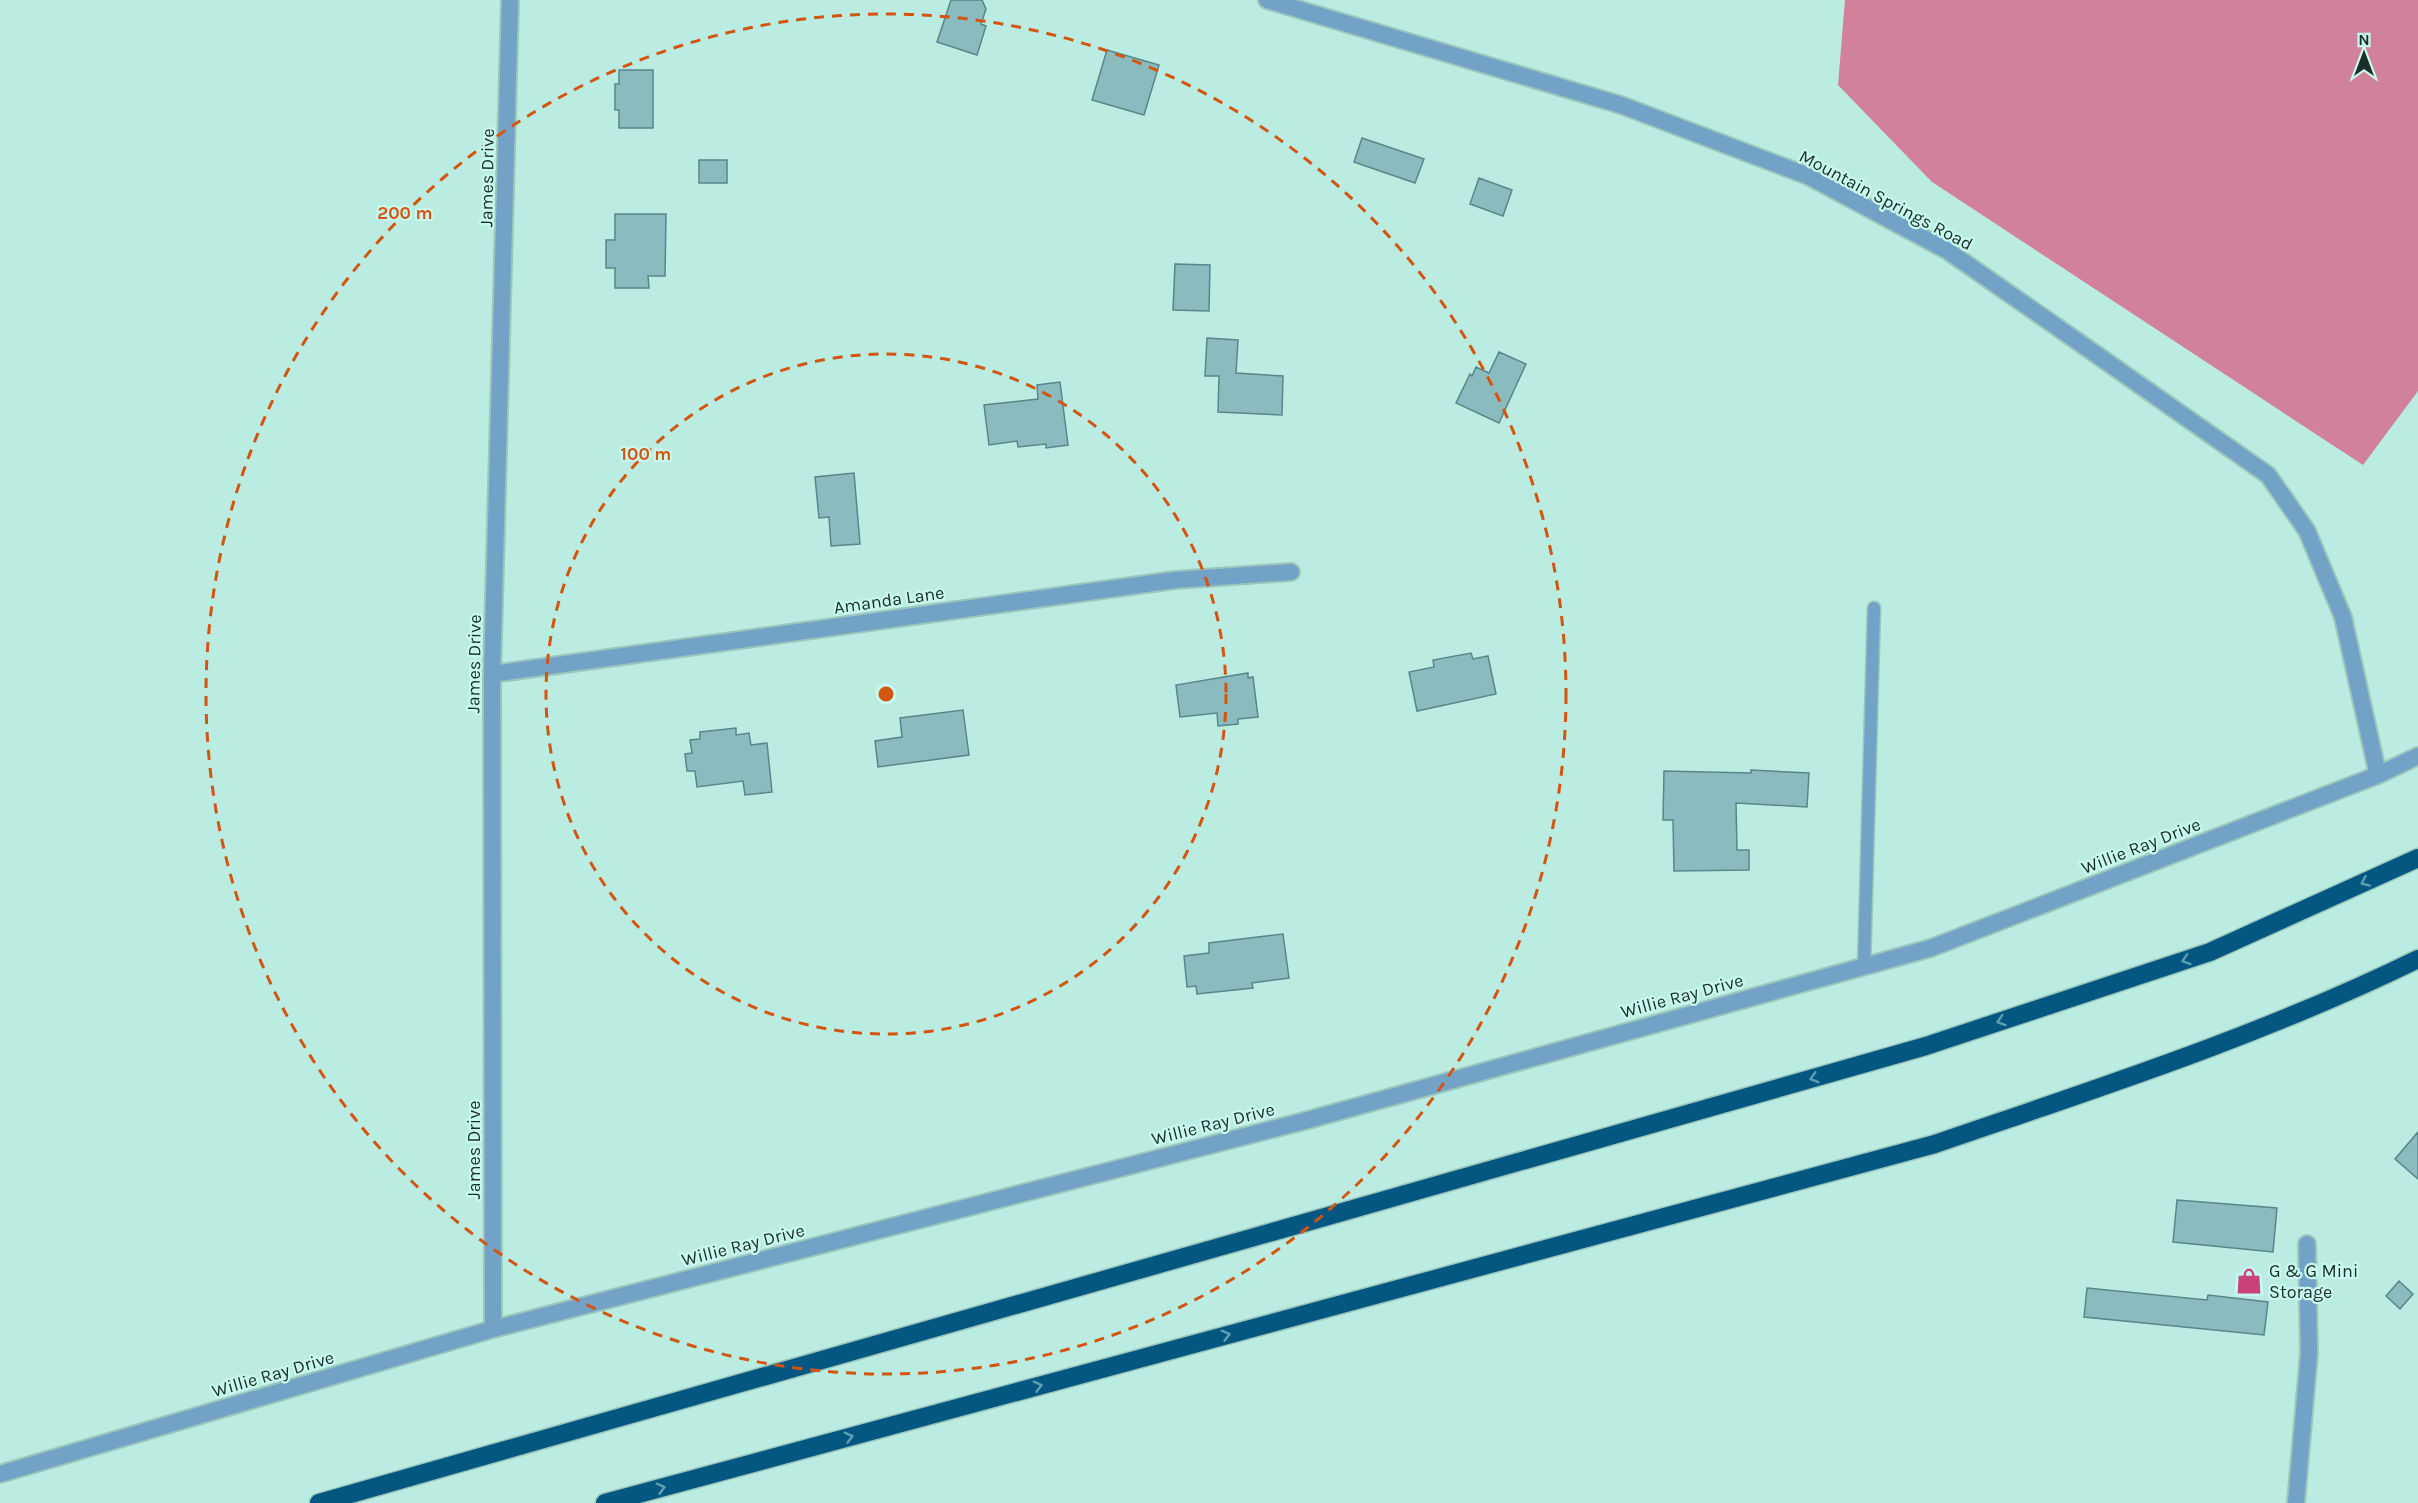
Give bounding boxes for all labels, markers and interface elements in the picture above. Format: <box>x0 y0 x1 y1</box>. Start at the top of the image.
north arrow <box>2334 24 2394 84</box>
text: N <box>2358 30 2370 49</box>
street label: James Drive <box>475 128 499 228</box>
street label: Mountain Springs Road <box>1795 145 1977 255</box>
text: 200 m <box>377 202 433 224</box>
text: 100 m <box>621 443 671 465</box>
street label: Amanda Lane <box>832 581 946 619</box>
street label: James Drive <box>462 614 486 714</box>
centre of rings <box>876 684 896 704</box>
street label: Willie Ray Drive <box>2078 813 2204 879</box>
one-way arrow <box>2360 875 2371 887</box>
one-way arrow <box>2181 953 2192 965</box>
street label: Willie Ray Drive <box>1618 969 1746 1023</box>
one-way arrow <box>1996 1014 2007 1027</box>
one-way arrow <box>1810 1071 1820 1083</box>
street label: Willie Ray Drive <box>1149 1098 1277 1150</box>
street label: James Drive <box>463 1100 485 1200</box>
street label: Willie Ray Drive <box>679 1219 807 1271</box>
place label: G & G Mini Storage <box>2269 1260 2358 1303</box>
shop icon: G & G Mini Storage <box>2234 1266 2264 1296</box>
one-way arrow <box>1221 1330 1231 1343</box>
street label: Willie Ray Drive <box>209 1346 337 1402</box>
one-way arrow <box>1032 1381 1043 1393</box>
one-way arrow <box>844 1432 854 1444</box>
one-way arrow <box>656 1482 666 1495</box>

